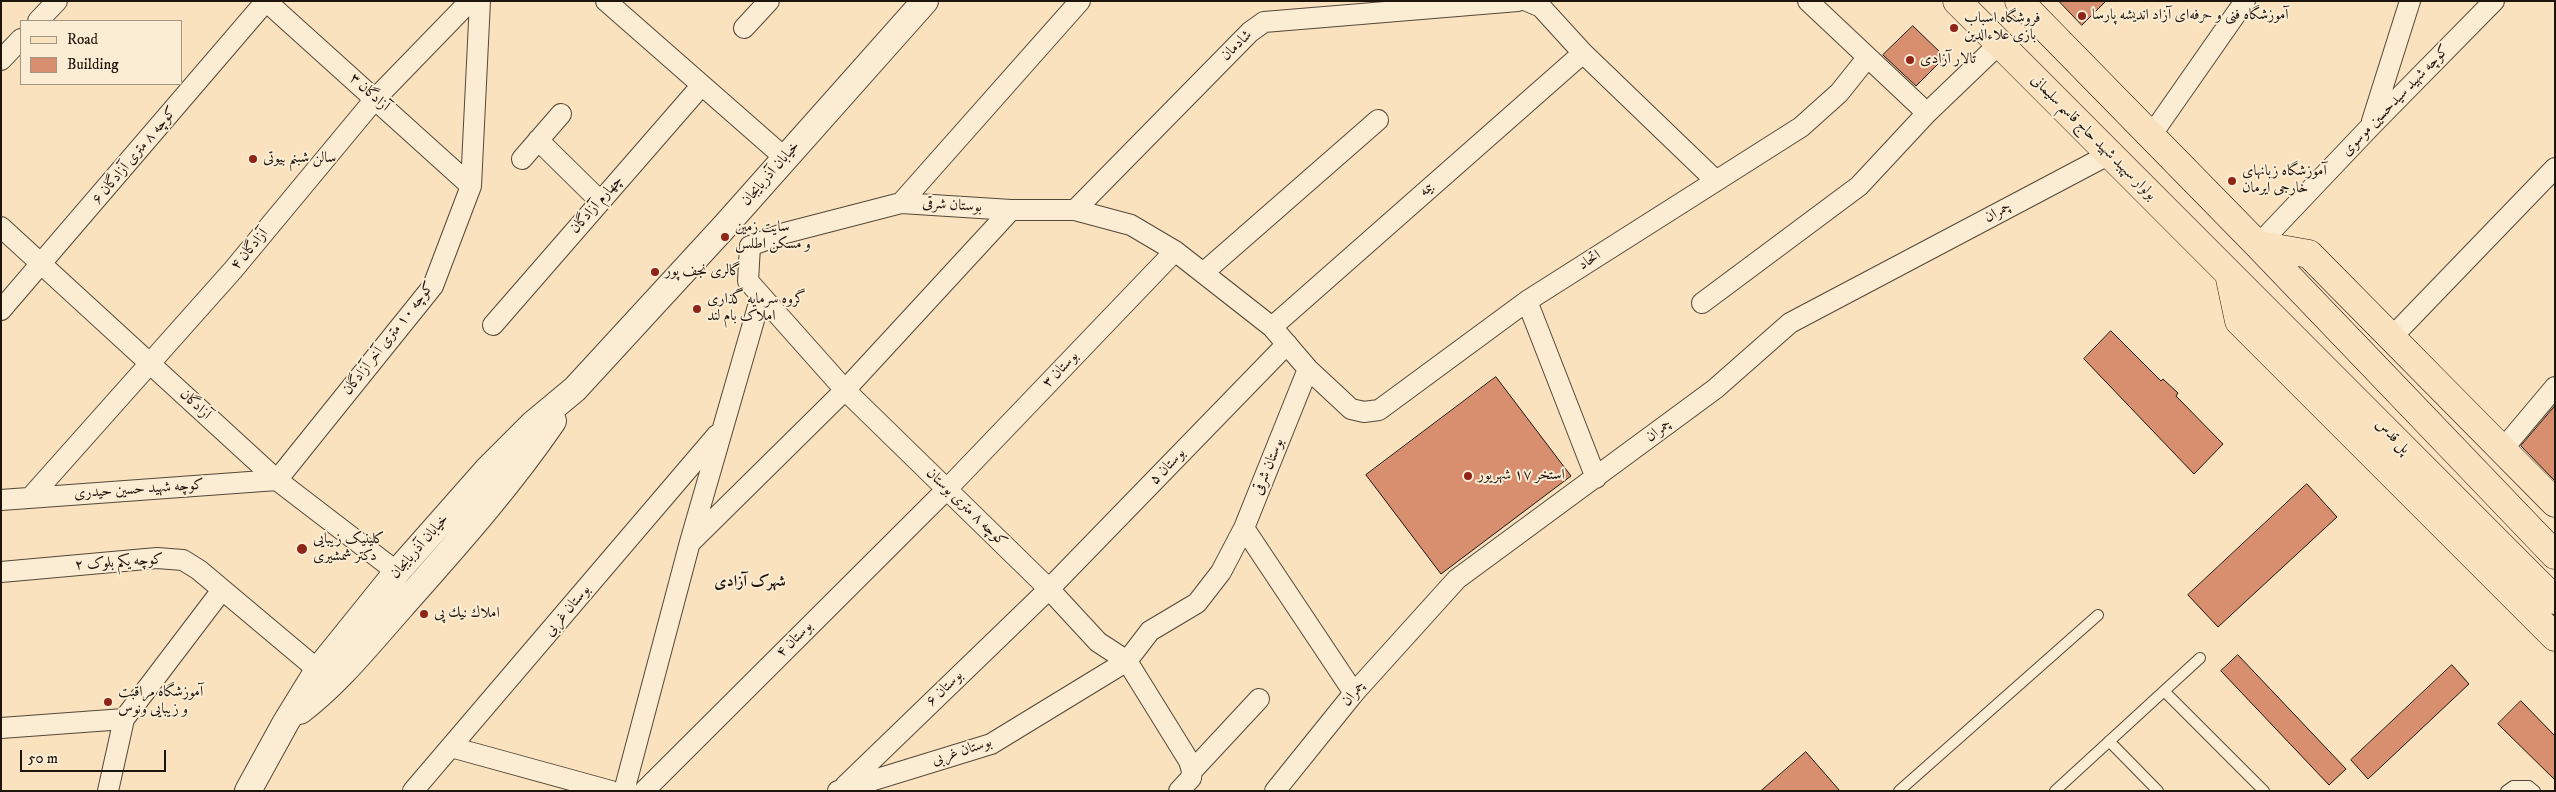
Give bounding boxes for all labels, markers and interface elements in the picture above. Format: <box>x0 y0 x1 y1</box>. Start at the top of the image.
place label: آموزشگاه فنی و حرفه‌ای آزاد اندیشه پارسا <box>2092 7 2289 25</box>
place label: فروشگاه اسباب بازی علاءالدین <box>1964 10 2040 45</box>
marker: آموزشگاه فنی و حرفه‌ای آزاد اندیشه پارسا <box>2076 10 2088 22</box>
legend <box>20 20 182 85</box>
marker: فروشگاه اسباب بازی علاءالدین <box>1948 22 1960 34</box>
street label: شادمان <box>1218 27 1256 65</box>
text: Road <box>67 30 98 49</box>
street label: کوچه شهید سیدحسین موسوی <box>2338 42 2454 160</box>
place label: تالار آزادی <box>1920 51 1976 69</box>
marker: تالار آزادی <box>1904 54 1916 66</box>
text: Building <box>67 55 119 74</box>
street label: آزادگان ۳ <box>345 70 393 116</box>
street label: بولوار سپهبد شهید حاج قاسم سلیمانی <box>2026 71 2160 205</box>
street label: کوچه ۸ متری آزادگان ۶ <box>89 103 181 209</box>
street label: خیابان آذربایجان <box>738 138 804 210</box>
place label: سالن شبنم بیوتی <box>263 150 336 168</box>
marker: سالن شبنم بیوتی <box>247 153 259 165</box>
place label: آموزشگاه زبانهای خارجی ایرمان <box>2242 163 2327 198</box>
street label: چهارم آزادگان <box>567 172 627 238</box>
marker: آموزشگاه زبانهای خارجی ایرمان <box>2226 175 2238 187</box>
street label: بیمه <box>1416 179 1438 201</box>
street label: بوستان شرقی <box>922 195 982 217</box>
street label: چمران <box>1981 198 2015 228</box>
place label: سایت زمین و مسکن اطلس <box>735 219 811 254</box>
street label: آزادگان ۴ <box>228 226 272 274</box>
marker: سایت زمین و مسکن اطلس <box>719 231 731 243</box>
street label: اتحاد <box>1575 247 1605 275</box>
place label: گالری نجف پور <box>665 263 741 281</box>
marker: گالری نجف پور <box>649 266 661 278</box>
street label: کوچه ۱۰ متری آخر آزادگان <box>339 279 439 399</box>
place label: گروه سرمایه گذاری املاک بام لند <box>707 291 806 326</box>
marker: گروه سرمایه گذاری املاک بام لند <box>691 303 703 315</box>
street label: بوستان ۳ <box>1039 348 1083 392</box>
street label: آزادگان <box>176 386 214 424</box>
street label: چمران <box>1642 415 1676 447</box>
street label: پل قدس <box>2371 416 2413 458</box>
street label: بوستان شرقی <box>1249 436 1289 498</box>
street label: بوستان ۵ <box>1146 445 1190 489</box>
street label: کوچه ۸ متری بوستان <box>922 465 1010 551</box>
place label: استخر ١٧ شهریور <box>1478 467 1565 485</box>
marker: استخر ١٧ شهریور <box>1462 470 1474 482</box>
street label: کوچه شهید حسین حیدری <box>74 476 204 504</box>
street label: خیابان آذربایجان <box>387 511 453 583</box>
place label: کلینیک زیبایی دکتر شمشیری <box>313 531 384 566</box>
marker: کلینیک زیبایی دکتر شمشیری <box>295 542 309 556</box>
street label: کوچه یکم بلوک ۲ <box>74 551 164 575</box>
district label: شهرک آزادی <box>714 573 786 593</box>
street label: بوستان غربی <box>541 581 595 641</box>
place label: املاك نيك پى <box>434 605 500 623</box>
marker: املاك نيك پى <box>418 608 430 620</box>
street label: بوستان ۴ <box>773 618 817 662</box>
street label: بوستان ۶ <box>923 667 967 711</box>
street label: چمران <box>1338 678 1370 710</box>
place label: آموزشگاه مراقبت و زیبایی ونوس <box>118 684 203 719</box>
marker: آموزشگاه مراقبت و زیبایی ونوس <box>102 696 114 708</box>
street label: بوستان غربی <box>930 734 994 770</box>
scale bar <box>22 740 169 772</box>
text: 50 m <box>28 749 58 768</box>

